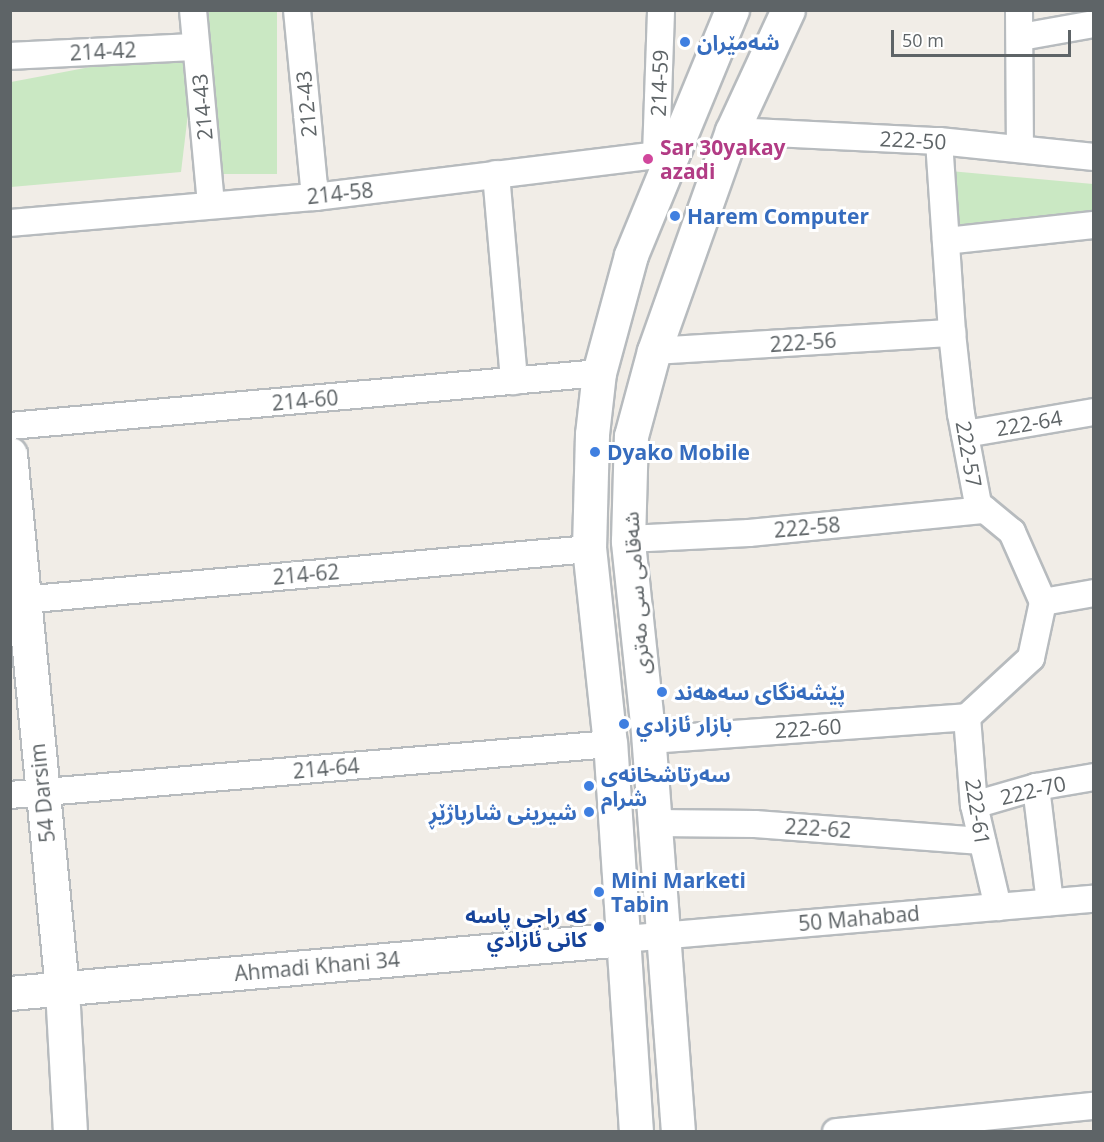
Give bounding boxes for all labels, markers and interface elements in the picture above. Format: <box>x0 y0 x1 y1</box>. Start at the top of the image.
scale bar <box>894 18 1074 56</box>
text: 50 m <box>902 28 944 52</box>
place label: شەمێران <box>697 29 780 55</box>
marker: شەمێران <box>678 35 692 49</box>
street label: 214-42 <box>69 37 137 65</box>
street label: 214-59 <box>645 49 673 117</box>
street label: 212-43 <box>291 70 321 138</box>
street label: 214-43 <box>187 73 217 141</box>
street label: 222-50 <box>879 126 947 154</box>
place label: Sar 30yakay azadi <box>660 134 786 184</box>
marker: Sar 30yakay azadi <box>641 152 655 166</box>
street label: 214-58 <box>305 177 375 209</box>
place label: Harem Computer <box>687 203 869 229</box>
marker: Harem Computer <box>668 209 682 223</box>
street label: 222-56 <box>769 327 837 357</box>
street label: 214-60 <box>271 385 339 415</box>
street label: 222-64 <box>994 405 1064 441</box>
street label: 222-57 <box>951 419 987 489</box>
place label: Dyako Mobile <box>607 439 750 465</box>
marker: Dyako Mobile <box>588 445 602 459</box>
street label: شەقامی سی مەتری <box>618 511 654 675</box>
street label: 222-58 <box>773 512 841 542</box>
street label: 214-62 <box>272 559 340 589</box>
place label: پێشە‌نگای سە‌ھە‌ند <box>674 679 845 705</box>
marker: پێشە‌نگای سە‌ھە‌ند <box>655 685 669 699</box>
place label: بازار ئازادي <box>636 711 732 737</box>
street label: 222-60 <box>774 713 842 743</box>
marker: بازار ئازادي <box>617 717 631 731</box>
street label: 54 Darsim <box>24 742 60 844</box>
street label: 214-64 <box>292 753 360 783</box>
place label: سە‌رتاشخانە‌ی شرام <box>601 761 731 811</box>
street label: 222-70 <box>998 770 1068 810</box>
street label: 222-61 <box>960 777 996 847</box>
marker: سە‌رتاشخانە‌ی شرام <box>582 779 596 793</box>
place label: شیرینی شارباژێڕ <box>429 799 577 825</box>
marker: شیرینی شارباژێڕ <box>582 805 596 819</box>
street label: 222-62 <box>784 813 852 843</box>
place label: Mini Marketi Tabin <box>611 867 746 917</box>
marker: Mini Marketi Tabin <box>592 885 606 899</box>
street label: 50 Mahabad <box>797 900 921 936</box>
place label: كه راجى پاسه كانى ئازادي <box>465 902 587 952</box>
marker: كه راجى پاسه كانى ئازادي <box>592 920 606 934</box>
street label: Ahmadi Khani 34 <box>233 946 401 986</box>

